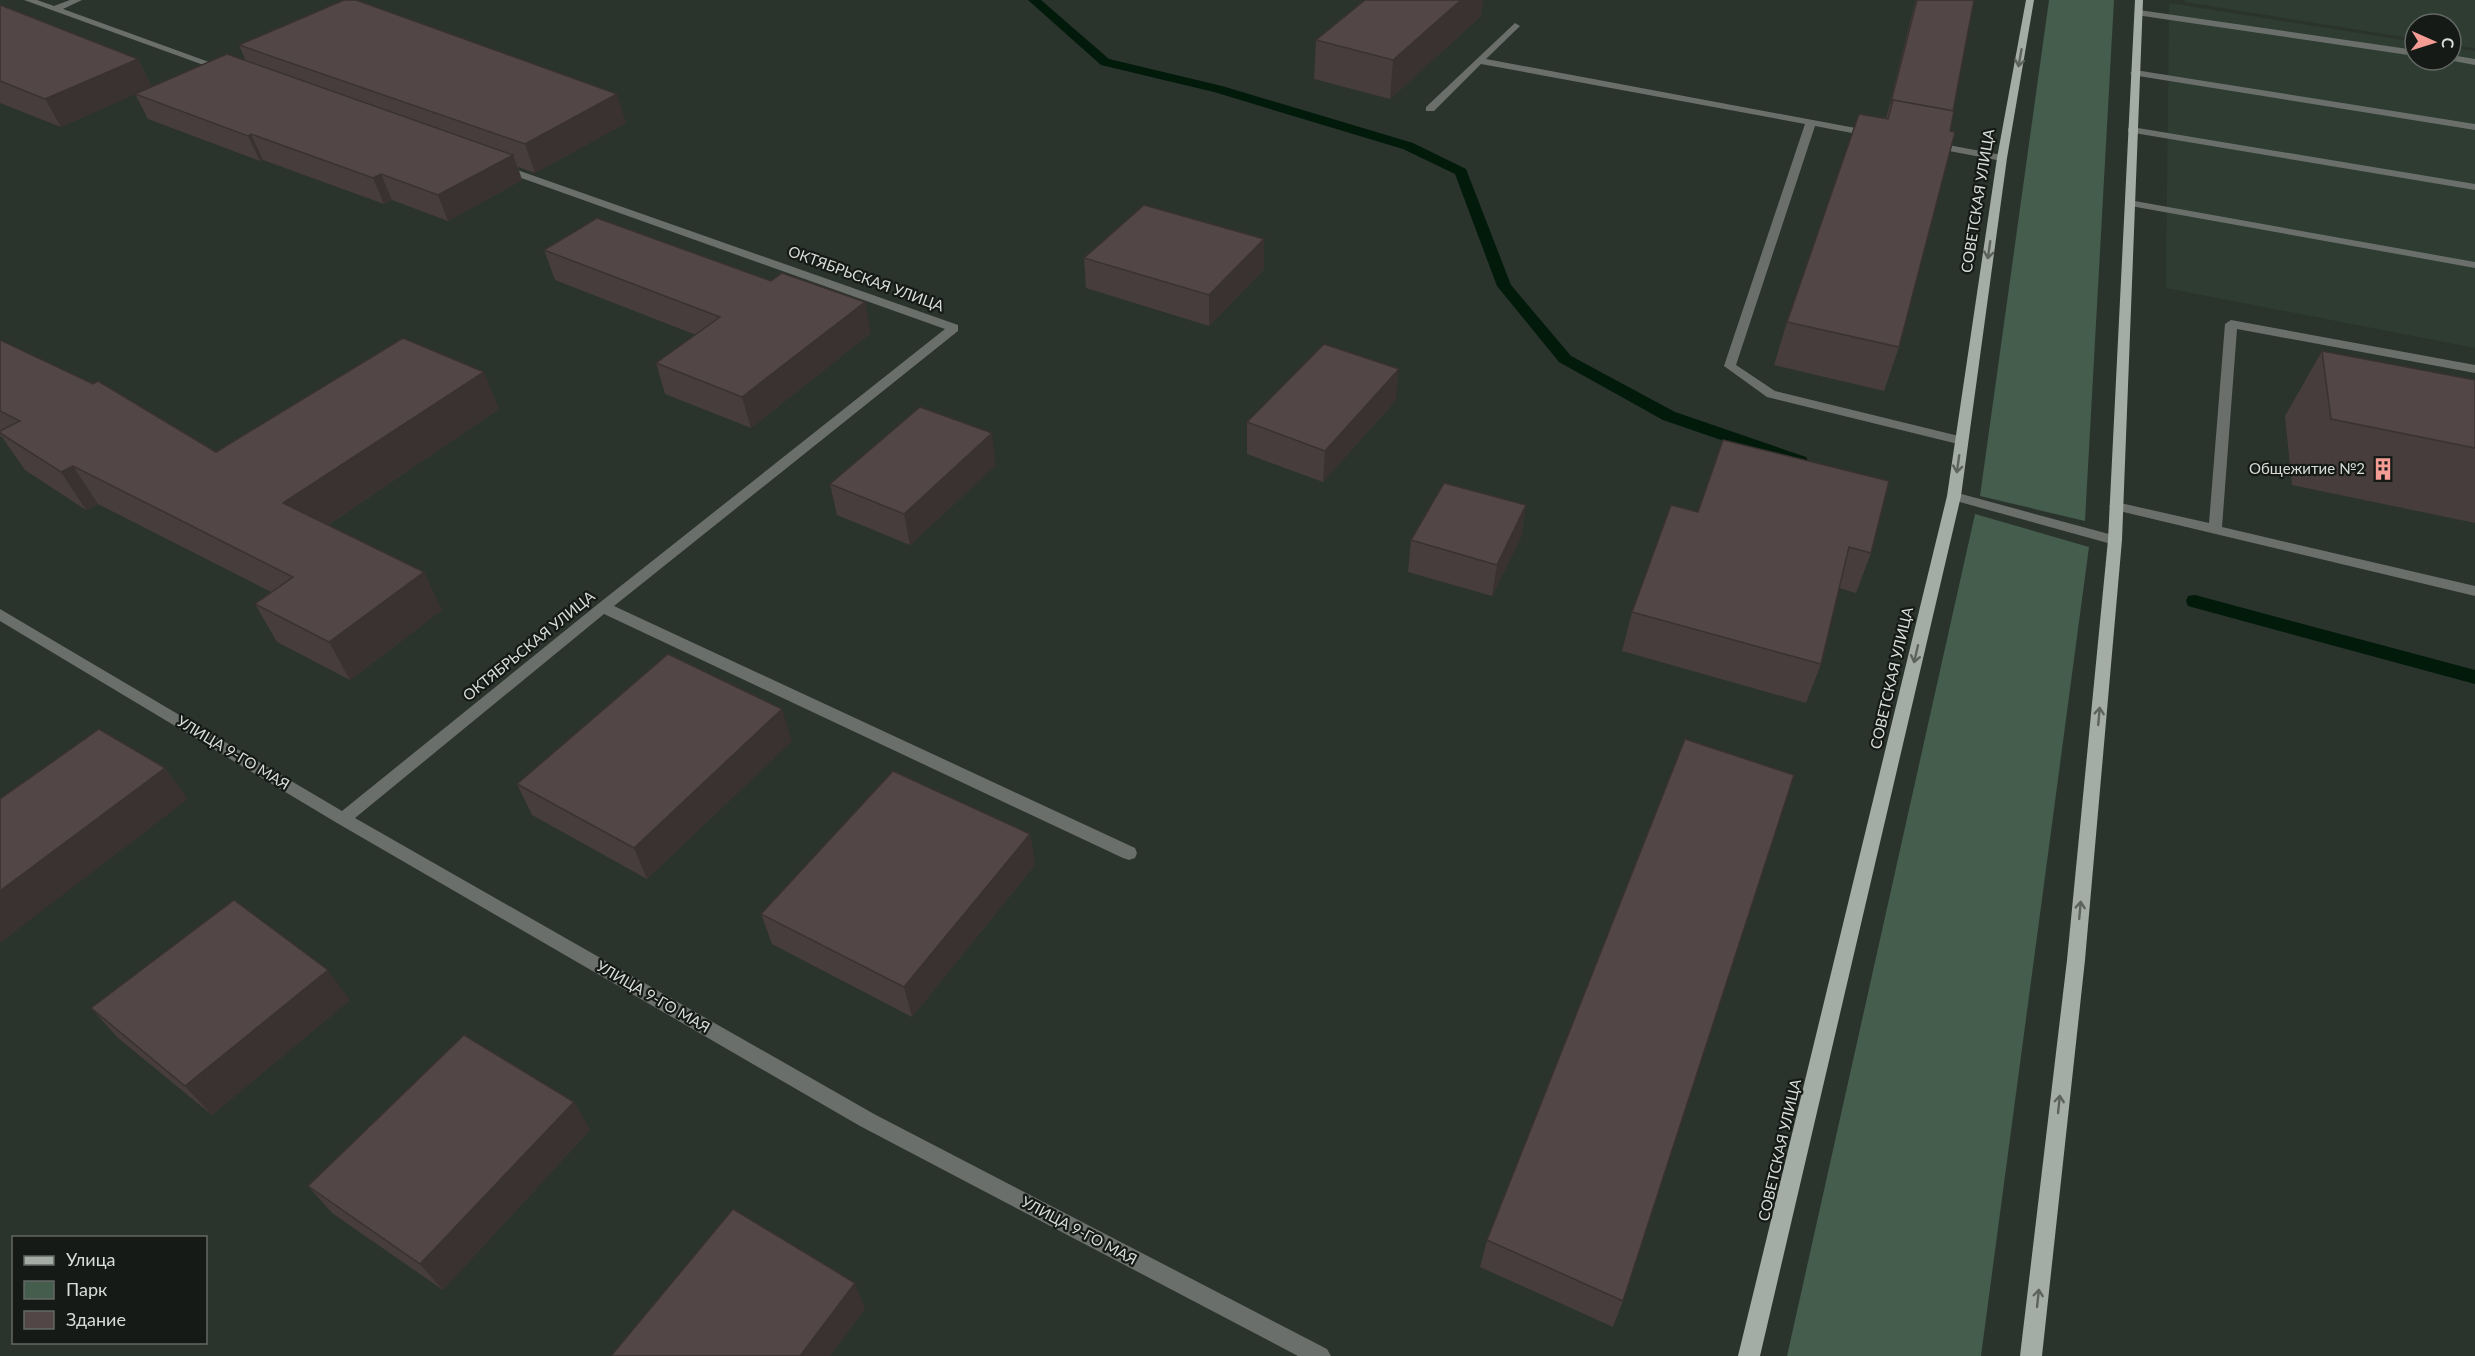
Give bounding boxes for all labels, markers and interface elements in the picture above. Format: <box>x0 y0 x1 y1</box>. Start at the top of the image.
north arrow <box>2403 12 2463 72</box>
text: С <box>2439 37 2458 49</box>
one-way arrow <box>2014 47 2025 67</box>
street label: СОВЕТСКАЯ УЛИЦА <box>1957 127 1997 274</box>
one-way arrow <box>1984 240 1995 259</box>
street label: ОКТЯБРЬСКАЯ УЛИЦА <box>786 241 948 315</box>
one-way arrow <box>1953 453 1964 473</box>
building icon: Общежитие №2 <box>2370 456 2396 482</box>
place label: Общежитие №2 <box>2249 459 2365 477</box>
street label: ОКТЯБРЬСКАЯ УЛИЦА <box>459 586 599 704</box>
street label: СОВЕТСКАЯ УЛИЦА <box>1866 604 1916 751</box>
one-way arrow <box>1910 644 1922 663</box>
one-way arrow <box>2094 707 2105 727</box>
street label: УЛИЦА 9-ГО МАЯ <box>174 711 293 793</box>
one-way arrow <box>2075 901 2086 921</box>
street label: УЛИЦА 9-ГО МАЯ <box>593 956 714 1036</box>
street label: СОВЕТСКАЯ УЛИЦА <box>1754 1076 1804 1223</box>
one-way arrow <box>2054 1095 2065 1115</box>
street label: УЛИЦА 9-ГО МАЯ <box>1019 1192 1140 1268</box>
legend <box>12 1236 207 1344</box>
text: Улица <box>66 1248 116 1270</box>
text: Парк <box>66 1278 108 1300</box>
one-way arrow <box>2032 1288 2043 1308</box>
text: Здание <box>66 1308 126 1330</box>

